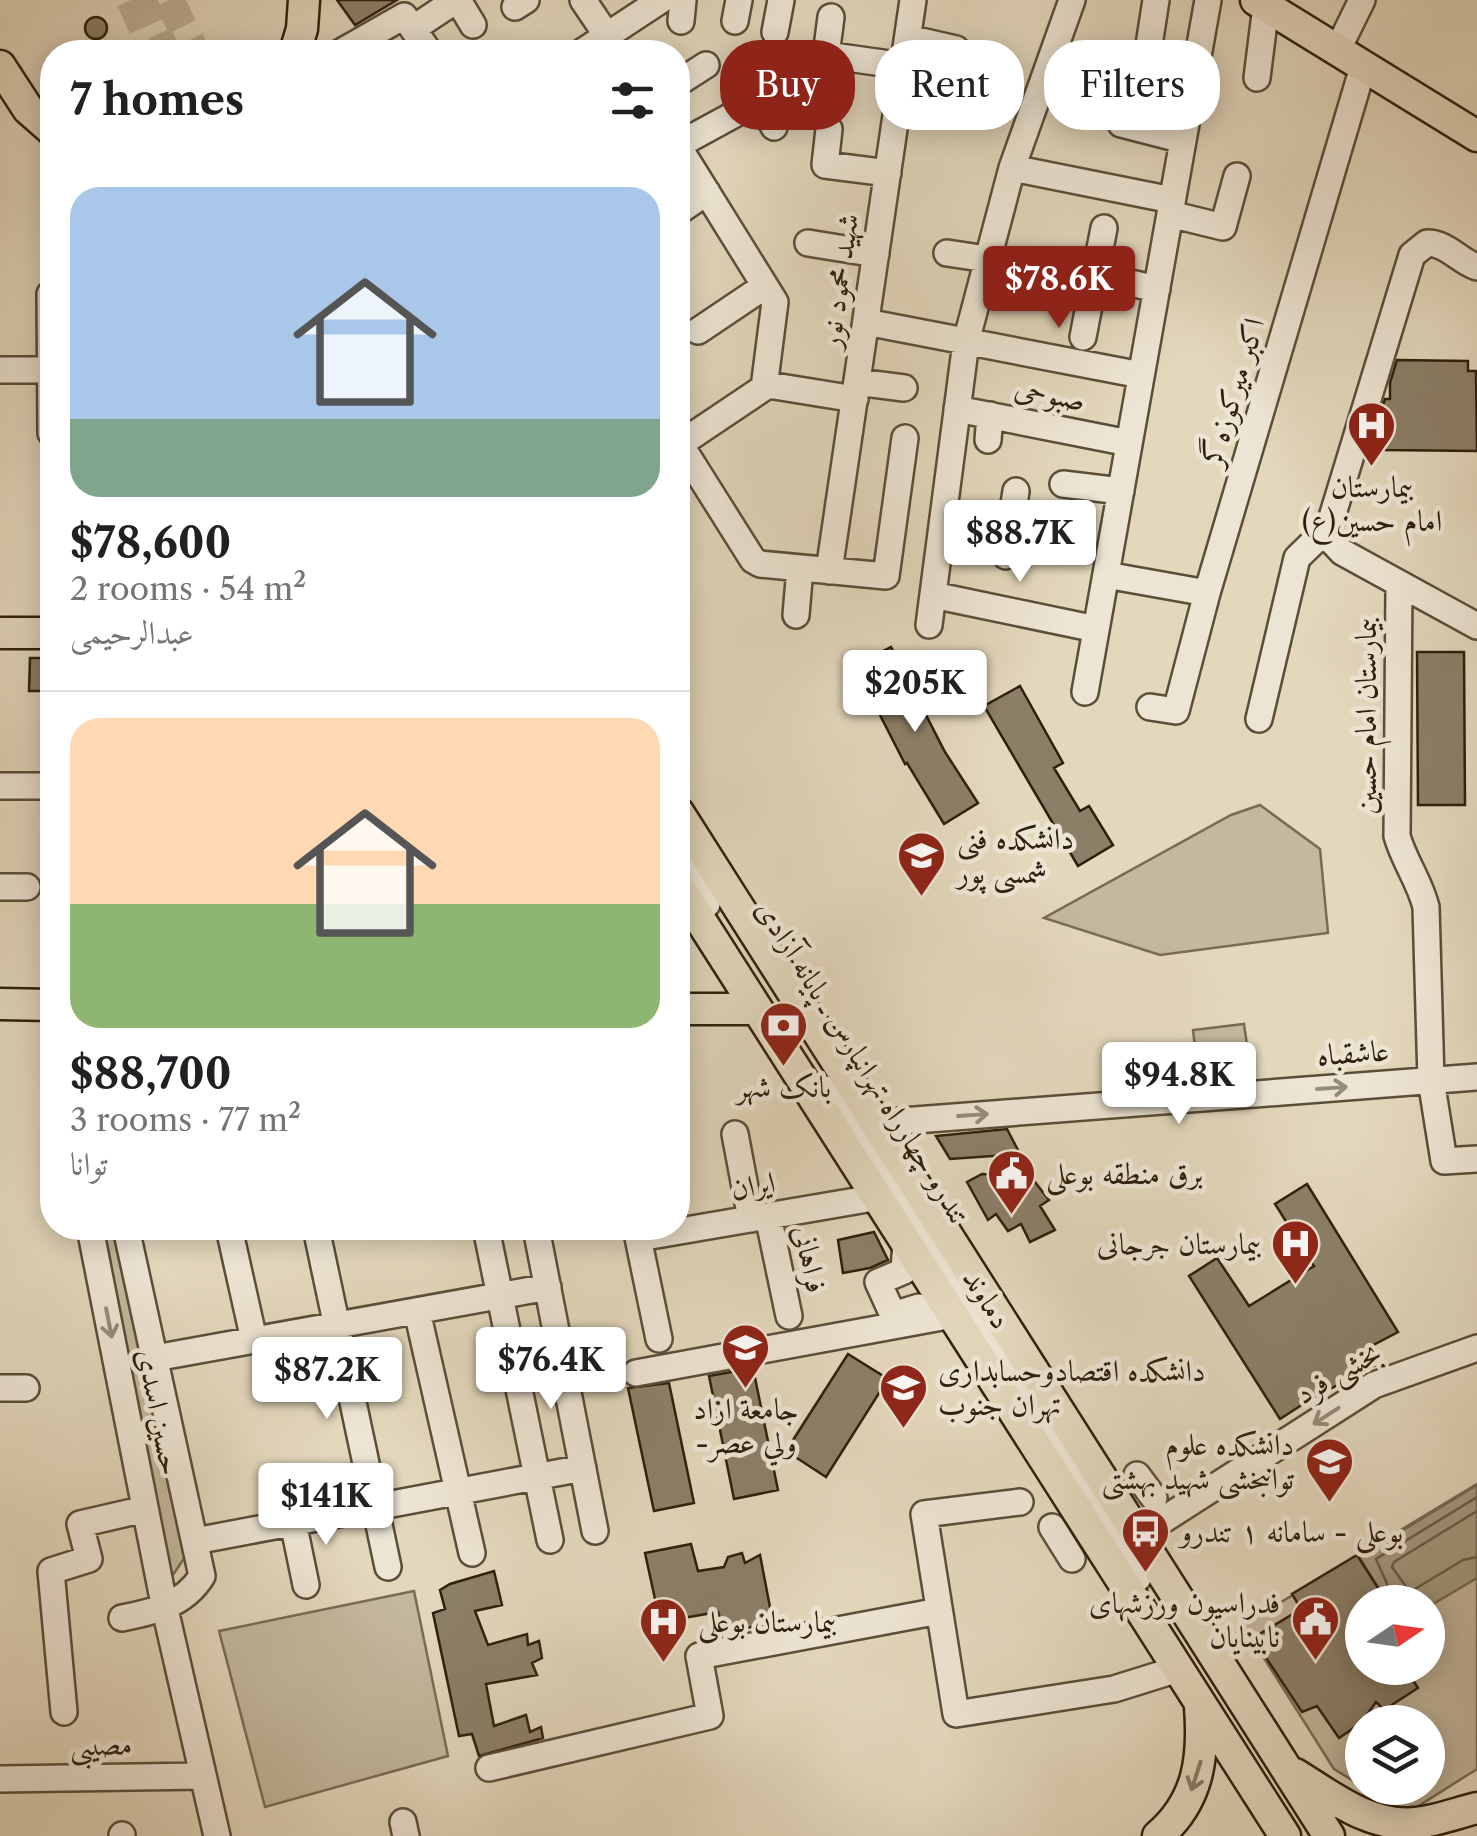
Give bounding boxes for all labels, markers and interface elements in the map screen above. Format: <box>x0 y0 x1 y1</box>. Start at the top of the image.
chip: Buy <box>720 40 855 130</box>
chip: Rent <box>875 40 1024 130</box>
chip: Filters <box>1044 40 1220 130</box>
icon: filters <box>605 73 660 128</box>
text: 7 homes <box>70 74 244 126</box>
street label: شهید محمود نور <box>810 211 867 354</box>
pin: $78.6K <box>978 246 1140 331</box>
icon: home <box>275 252 455 432</box>
text: $78.6K <box>1005 259 1113 298</box>
street label: اکبر میرکوزه‌گر <box>1191 313 1274 474</box>
street label: صبوحی <box>1011 369 1089 419</box>
hospital icon: بیمارستان امام حسین(ع) <box>1346 400 1398 468</box>
place label: بیمارستان امام حسین(ع) <box>1302 468 1442 547</box>
pin: $88.7K <box>939 500 1101 585</box>
text: $88.7K <box>966 513 1074 552</box>
text: $78,600 <box>70 517 231 569</box>
text: 2 rooms · 54 m² <box>70 569 306 608</box>
text: عبدالرحیمی <box>70 613 194 652</box>
street label: بیمارستان امام حسین <box>1347 617 1392 814</box>
pin: $205K <box>845 650 985 735</box>
text: $205K <box>865 663 965 702</box>
icon: home <box>275 783 455 963</box>
place label: دانشکده فنی شمسی پور <box>954 820 1074 894</box>
school or university icon: دانشکده فنی شمسی پور <box>896 830 948 898</box>
street label: تندرو چهارراه تهرانپارس ـ پایانه آزادی <box>746 892 979 1233</box>
bank icon: بانک شهر <box>758 1000 810 1068</box>
street label: عاشقباه <box>1316 1032 1390 1073</box>
pin: $94.8K <box>1098 1042 1260 1127</box>
text: $88,700 <box>70 1048 232 1100</box>
text: $94.8K <box>1124 1055 1234 1094</box>
place label: بانک شهر <box>734 1068 831 1106</box>
one-way arrow <box>1315 1078 1348 1097</box>
text: 3 rooms · 77 m² <box>70 1100 301 1139</box>
one-way arrow <box>957 1106 989 1125</box>
text: توانا <box>70 1144 107 1183</box>
public building icon: برق منطقه بوعلی <box>985 1148 1037 1216</box>
place label: برق منطقه بوعلی <box>1046 1155 1203 1196</box>
street label: ایران <box>728 1163 778 1208</box>
hospital icon: بیمارستان جرجانی <box>1270 1218 1322 1286</box>
street label: فراهانی <box>784 1222 836 1296</box>
place label: بیمارستان جرجانی <box>1097 1225 1261 1262</box>
street label: دماوند <box>955 1262 1020 1335</box>
one-way arrow <box>100 1306 119 1338</box>
school or university icon: جامعة ازاد -ولي عصر <box>720 1322 772 1390</box>
pin: $76.4K <box>470 1327 632 1412</box>
street label: بخشی فرد <box>1288 1333 1389 1414</box>
pin: $87.2K <box>246 1337 408 1422</box>
text: $76.4K <box>498 1340 604 1379</box>
street label: حسین اسدی <box>129 1346 190 1478</box>
text: $87.2K <box>274 1350 380 1389</box>
place label: دانشکده اقتصادوحسابداری تهران جنوب <box>938 1352 1206 1424</box>
school or university icon: دانشکده اقتصادوحسابداری تهران جنوب <box>877 1362 929 1430</box>
place label: جامعة ازاد -ولي عصر <box>693 1390 799 1467</box>
one-way arrow <box>1312 1406 1340 1427</box>
place label: دانشکده علوم توانبخشی شهید بهشتی <box>1101 1426 1294 1501</box>
school or university icon: دانشکده علوم توانبخشی شهید بهشتی <box>1303 1436 1355 1504</box>
pin: $141K <box>256 1463 396 1548</box>
text: $141K <box>280 1476 372 1515</box>
bus stop icon: بوعلی - سامانه ۱ تندرو <box>1119 1506 1171 1574</box>
place label: بوعلی - سامانه ۱ تندرو <box>1177 1513 1403 1554</box>
place label: فدراسیون ورزشهای نابینایان <box>1089 1584 1280 1655</box>
north arrow <box>1345 1585 1445 1685</box>
map controls <box>1345 1585 1445 1805</box>
public building icon: فدراسیون ورزشهای نابینایان <box>1289 1594 1341 1662</box>
hospital icon: بیمارستان بوعلی <box>637 1596 689 1664</box>
place label: بیمارستان بوعلی <box>698 1603 837 1644</box>
button: layers <box>1345 1705 1445 1805</box>
street label: مصیبی <box>69 1725 133 1770</box>
one-way arrow <box>1186 1759 1204 1791</box>

